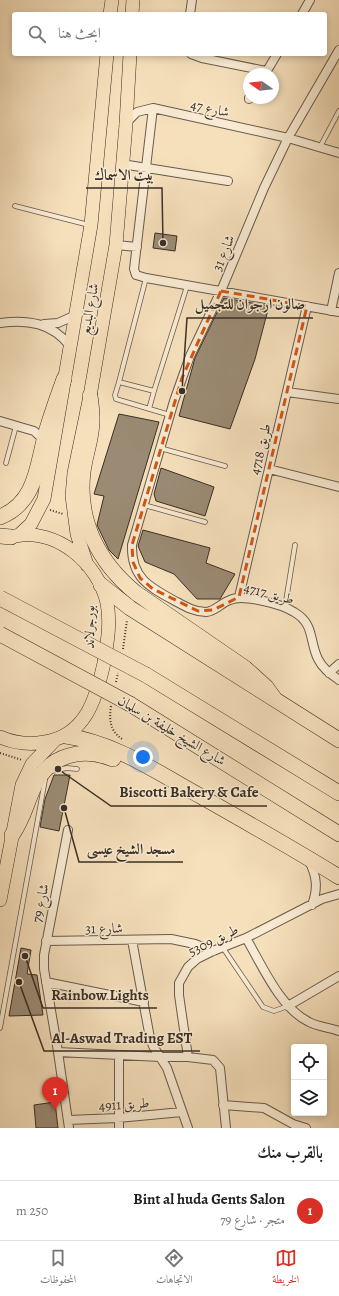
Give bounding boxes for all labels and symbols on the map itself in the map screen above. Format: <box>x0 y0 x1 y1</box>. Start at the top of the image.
north arrow <box>243 68 279 104</box>
street label: شارع 47 <box>188 95 231 124</box>
callout: بيت الاسماك <box>86 161 162 188</box>
text: بيت الاسماك <box>94 165 154 185</box>
street label: شارع 31 <box>208 232 241 275</box>
street label: شارع البديع <box>76 282 107 337</box>
callout: صالون ارجوان للتجميل <box>187 291 313 318</box>
text: صالون ارجوان للتجميل <box>195 294 305 315</box>
street label: طريق 4718 <box>245 421 276 477</box>
street label: طريق 4717 <box>242 578 296 609</box>
street label: بورجرلاند <box>80 605 99 649</box>
street label: شارع الشيخ خليفة بن سلمان <box>113 691 229 773</box>
your location <box>133 747 153 767</box>
callout: Biscotti Bakery & Cafe <box>111 779 267 806</box>
text: Biscotti Bakery & Cafe <box>119 782 259 802</box>
callout: مسجد الشيخ عيسى <box>79 835 183 862</box>
text: مسجد الشيخ عيسى <box>87 839 175 863</box>
street label: شارع 79 <box>27 882 56 925</box>
street label: شارع 31 <box>85 919 123 940</box>
street label: طريق 5309 <box>185 920 242 961</box>
callout: Rainbow Lights <box>43 981 157 1008</box>
text: Rainbow Lights <box>51 985 149 1005</box>
callout: Al-Aswad Trading EST <box>44 1024 200 1051</box>
text: Al-Aswad Trading EST <box>51 1028 193 1048</box>
pin: 1 <box>42 1077 68 1110</box>
street label: طريق 4911 <box>98 1093 150 1116</box>

